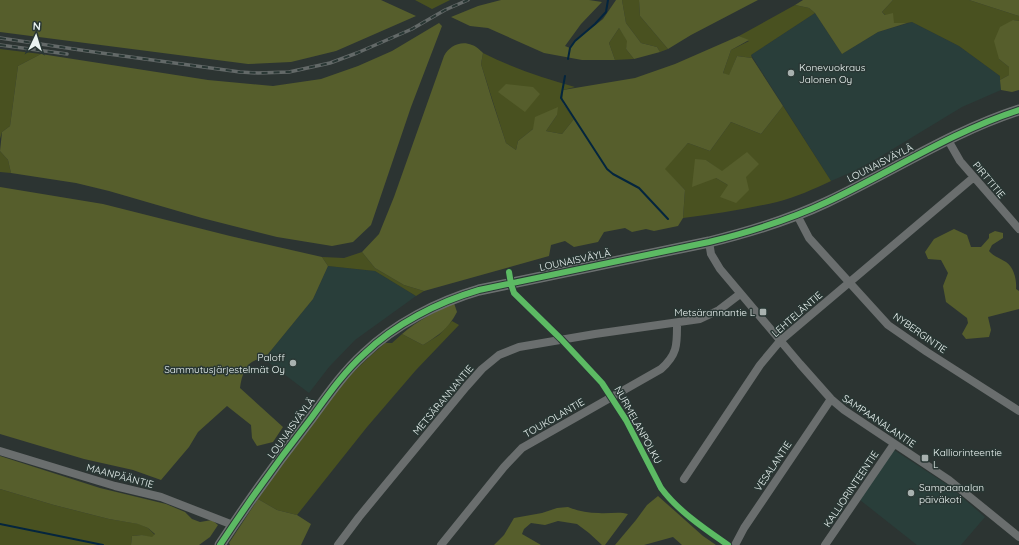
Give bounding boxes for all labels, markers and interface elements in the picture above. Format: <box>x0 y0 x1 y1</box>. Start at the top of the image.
north arrow <box>16 16 56 56</box>
text: N <box>32 19 41 33</box>
place label: Konevuokraus Jalonen Oy <box>799 61 866 86</box>
marker: Konevuokraus Jalonen Oy <box>786 68 796 78</box>
street label: LOUNAISVÄYLÄ <box>845 141 916 185</box>
street label: PIRTTITIE <box>970 159 1008 201</box>
street label: LOUNAISVÄYLÄ <box>538 246 612 274</box>
street label: LEHTELÄNTIE <box>769 288 825 340</box>
place label: Metsärannantie L <box>674 306 756 319</box>
marker: Metsärannantie L <box>758 307 768 317</box>
street label: NYBERGINTIE <box>891 310 950 356</box>
place label: Paloff Sammutusjärjestelmät Oy <box>164 351 285 376</box>
marker: Paloff Sammutusjärjestelmät Oy <box>288 358 298 368</box>
street label: METSÄRANNANTIE <box>410 362 476 438</box>
street label: NURMELANPOLKU <box>611 384 665 466</box>
street label: SAMPAANALANTIE <box>840 392 919 451</box>
street label: LOUNAISVÄYLÄ <box>264 394 318 461</box>
street label: TOUKOLANTIE <box>521 395 587 441</box>
street label: VESALANTIE <box>751 438 795 494</box>
place label: Kalliorinteentie L <box>933 446 1002 471</box>
street label: KALLIORINTEENTIE <box>821 448 882 530</box>
marker: Kalliorinteentie L <box>920 453 930 463</box>
street label: MAANPÄÄNTIE <box>85 461 155 491</box>
place label: Sampaanalan päiväkoti <box>919 481 984 506</box>
marker: Sampaanalan päiväkoti <box>906 488 916 498</box>

